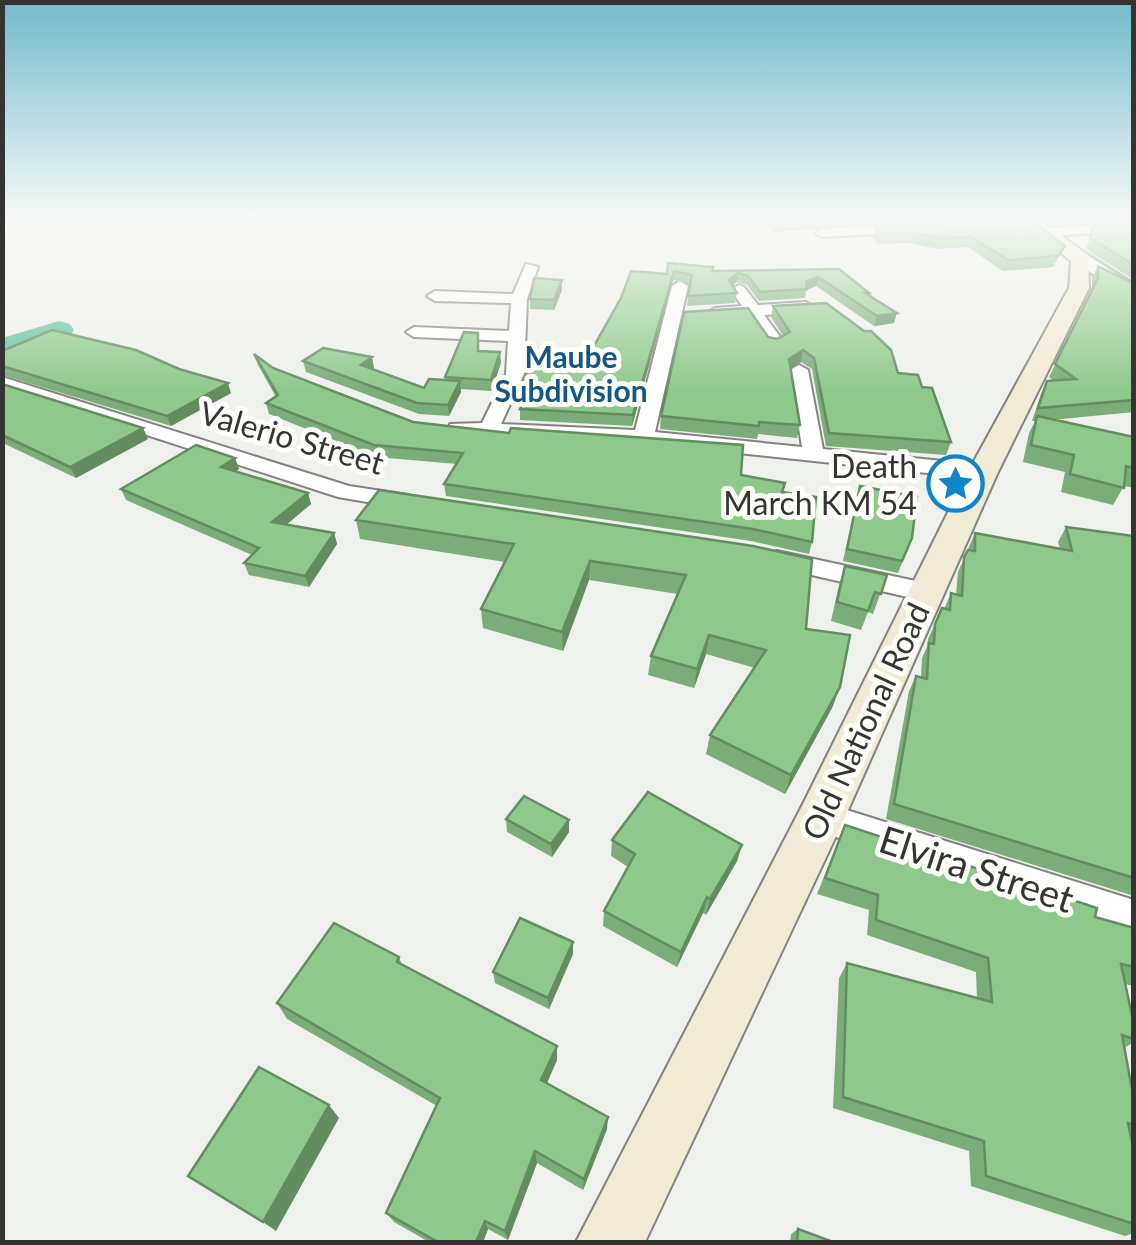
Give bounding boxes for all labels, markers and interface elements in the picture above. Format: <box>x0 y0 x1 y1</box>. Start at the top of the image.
district label: Maube Subdivision <box>494 338 648 408</box>
street label: Valerio Street <box>196 392 389 482</box>
place label: Death March KM 54 <box>723 446 917 522</box>
place icon: Death March KM 54 <box>926 453 986 513</box>
street label: Old National Road <box>793 596 937 846</box>
street label: Elvira Street <box>874 815 1080 921</box>

